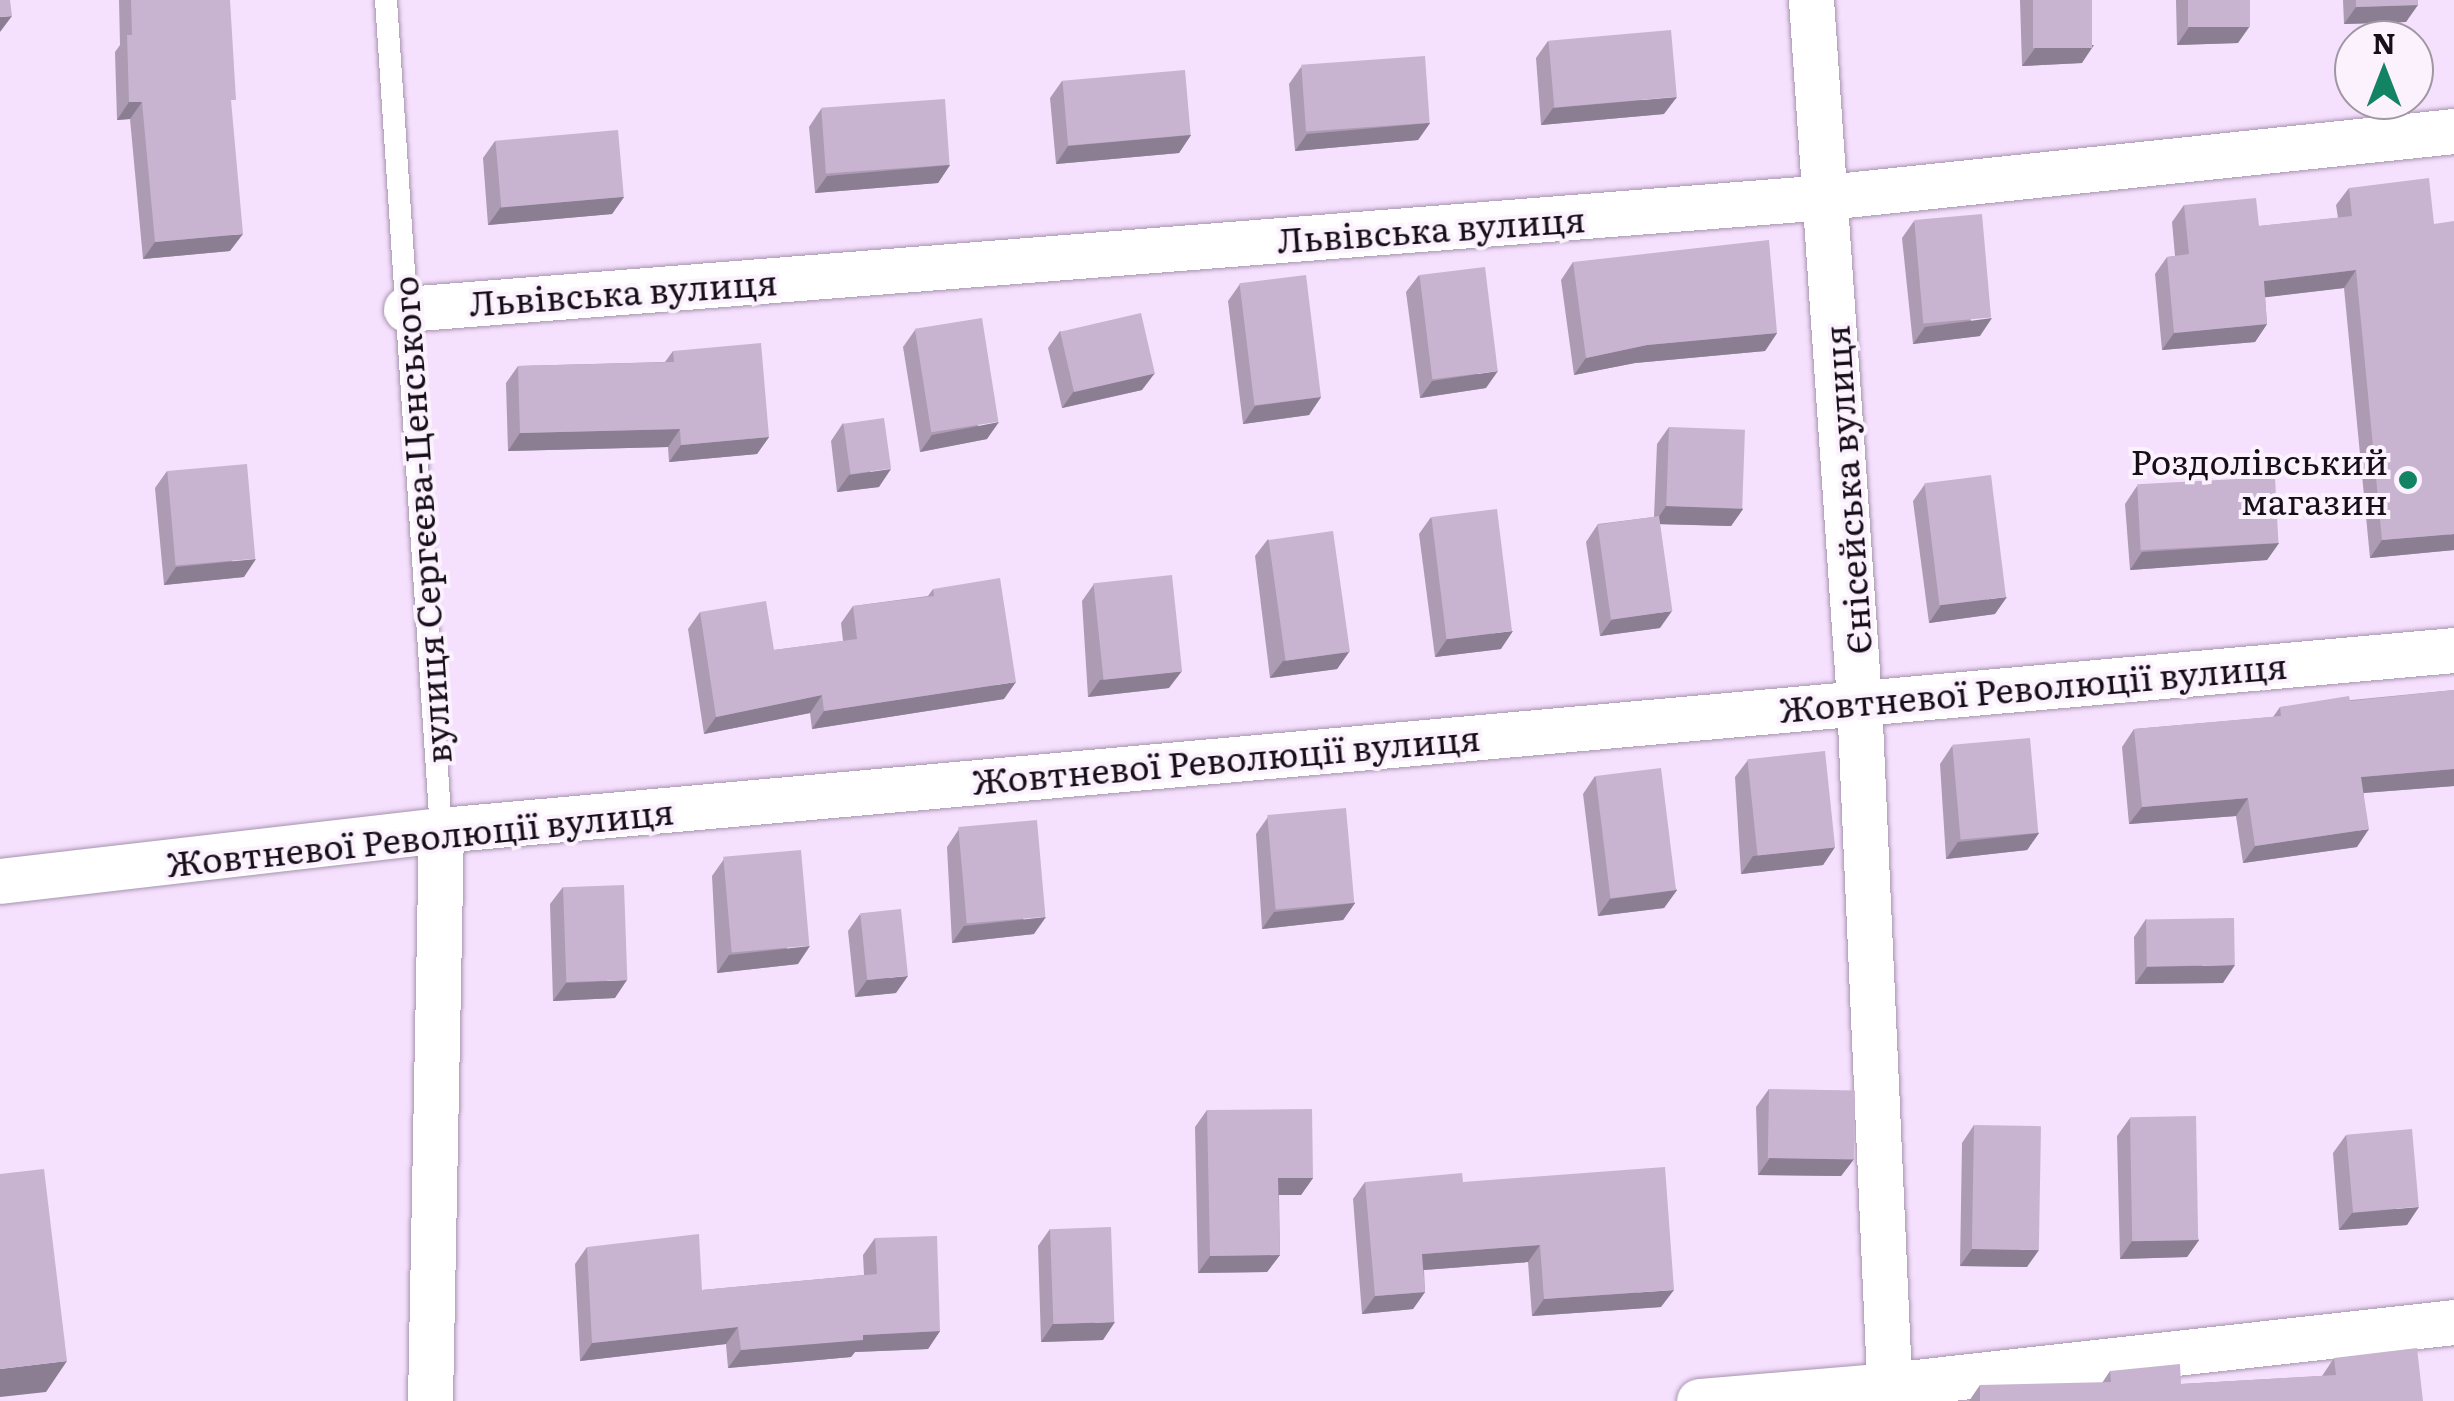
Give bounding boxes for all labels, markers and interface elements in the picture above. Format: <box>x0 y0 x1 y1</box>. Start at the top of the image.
north arrow <box>2334 20 2434 120</box>
text: N <box>2372 21 2396 63</box>
street label: Львівська вулиця <box>1275 196 1587 260</box>
street label: Львівська вулиця <box>467 259 779 323</box>
street label: вулиця Сергєєва-Ценського <box>382 275 458 765</box>
street label: Єнісейська вулиця <box>1814 324 1878 656</box>
place label: Роздолівський магазин <box>2130 439 2388 521</box>
marker: Роздолівський магазин <box>2397 469 2419 491</box>
street label: Жовтневої Революції вулиця <box>1777 643 2289 729</box>
street label: Жовтневої Революції вулиця <box>970 715 1482 801</box>
street label: Жовтневої Революції вулиця <box>164 788 676 884</box>

